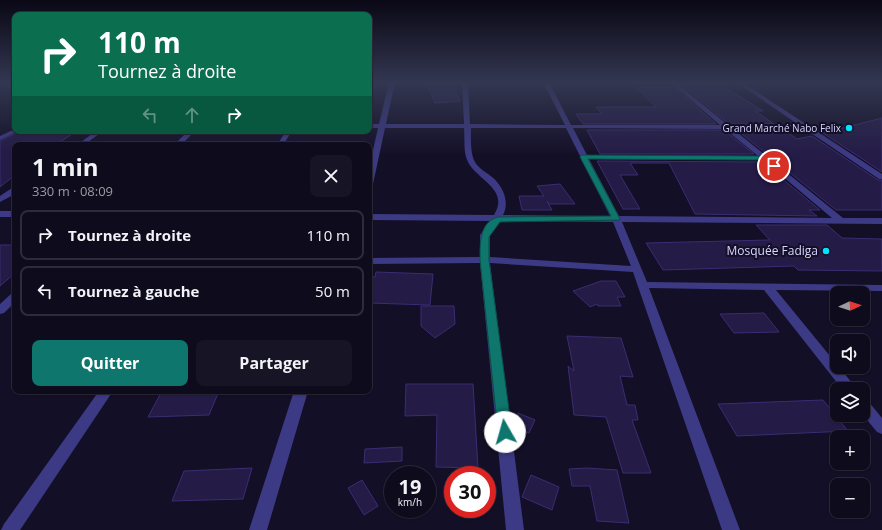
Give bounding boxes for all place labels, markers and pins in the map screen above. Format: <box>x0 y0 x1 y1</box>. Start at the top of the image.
place label: Grand Marché Nabo Felix <box>723 121 842 135</box>
marker: Grand Marché Nabo Felix <box>844 123 854 133</box>
pin <box>757 149 791 183</box>
place label: Mosquée Fadiga <box>727 242 818 259</box>
marker: Mosquée Fadiga <box>821 246 831 256</box>

